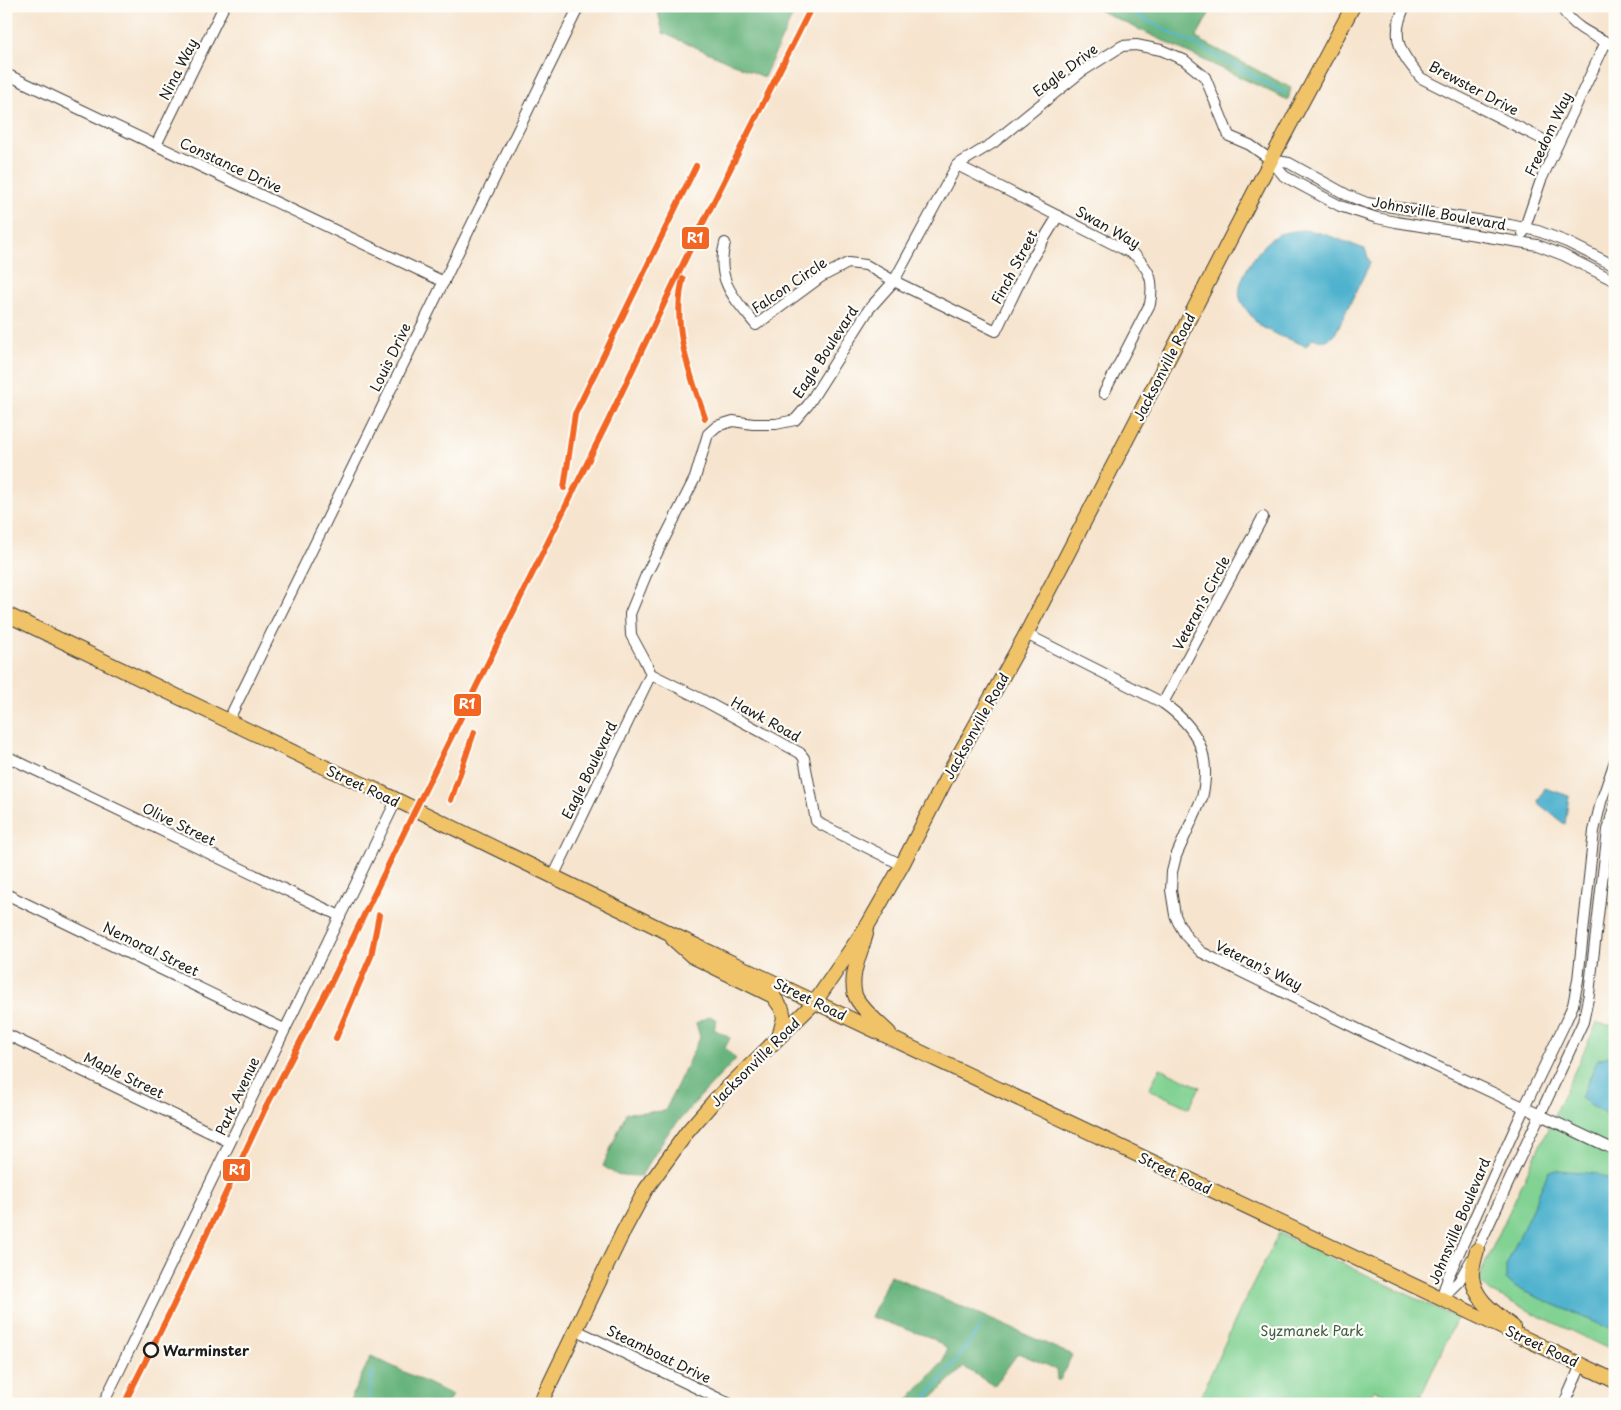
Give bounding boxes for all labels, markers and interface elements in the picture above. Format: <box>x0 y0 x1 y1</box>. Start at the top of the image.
street label: Nina Way <box>153 34 203 104</box>
street label: Eagle Drive <box>1028 39 1102 101</box>
street label: Brewster Drive <box>1425 55 1523 121</box>
street label: Freedom Way <box>1519 88 1577 180</box>
street label: Constance Drive <box>176 132 286 198</box>
street label: Johnsville Boulevard <box>1370 191 1508 235</box>
street label: Swan Way <box>1072 201 1144 253</box>
line badge: R1 <box>681 226 710 250</box>
street label: Finch Street <box>986 226 1043 308</box>
text: R1 <box>687 227 704 248</box>
street label: Falcon Circle <box>747 252 831 318</box>
street label: Eagle Boulevard <box>787 301 863 402</box>
street label: Jacksonville Road <box>1128 309 1200 425</box>
street label: Louis Drive <box>364 319 416 395</box>
street label: Veteran's Circle <box>1167 552 1235 654</box>
street label: Jacksonville Road <box>938 669 1014 783</box>
street label: Hawk Road <box>727 691 805 747</box>
line badge: R1 <box>453 693 482 717</box>
text: R1 <box>459 693 476 714</box>
street label: Eagle Boulevard <box>556 717 622 822</box>
street label: Street Road <box>323 760 403 812</box>
street label: Olive Street <box>139 797 220 851</box>
street label: Nemoral Street <box>99 917 203 981</box>
street label: Veteran's Way <box>1212 935 1306 995</box>
street label: Street Road <box>770 972 850 1026</box>
street label: Jacksonville Road <box>706 1013 804 1111</box>
street label: Maple Street <box>80 1047 168 1104</box>
street label: Park Avenue <box>210 1053 265 1139</box>
street label: Street Road <box>1135 1147 1215 1199</box>
street label: Johnsville Boulevard <box>1423 1154 1495 1288</box>
line badge: R1 <box>222 1158 251 1182</box>
text: R1 <box>229 1159 246 1180</box>
street label: Steamboat Drive <box>603 1320 715 1388</box>
park label: Syzmanek Park <box>1260 1320 1364 1341</box>
street label: Street Road <box>1502 1320 1582 1372</box>
place label: Warminster <box>163 1340 250 1361</box>
marker: Warminster <box>143 1342 159 1358</box>

